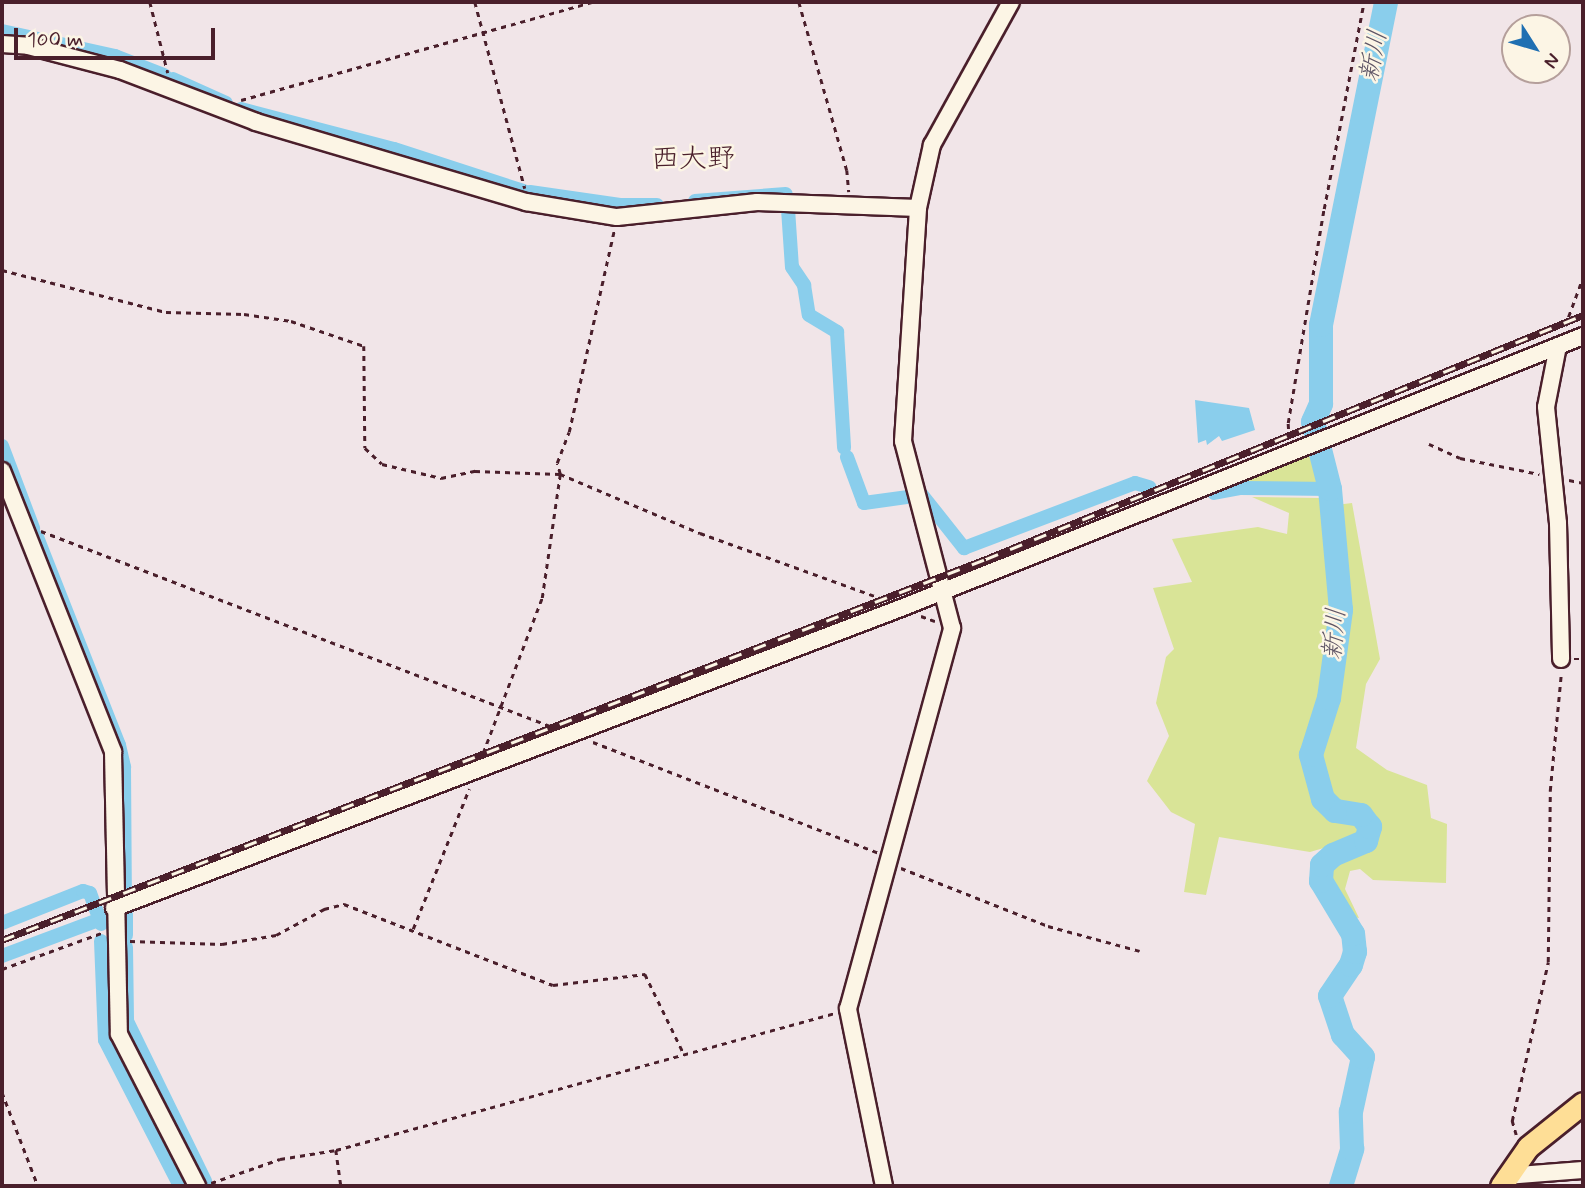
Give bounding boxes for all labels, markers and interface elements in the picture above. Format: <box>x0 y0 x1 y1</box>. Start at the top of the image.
scale bar <box>18 14 219 58</box>
north arrow <box>1501 14 1571 84</box>
text: 100 m <box>27 26 83 54</box>
water label: 新川 <box>1355 28 1395 84</box>
text: N <box>1538 48 1565 73</box>
district label: 西大野 <box>651 143 735 177</box>
water label: 新川 <box>1318 607 1354 661</box>

